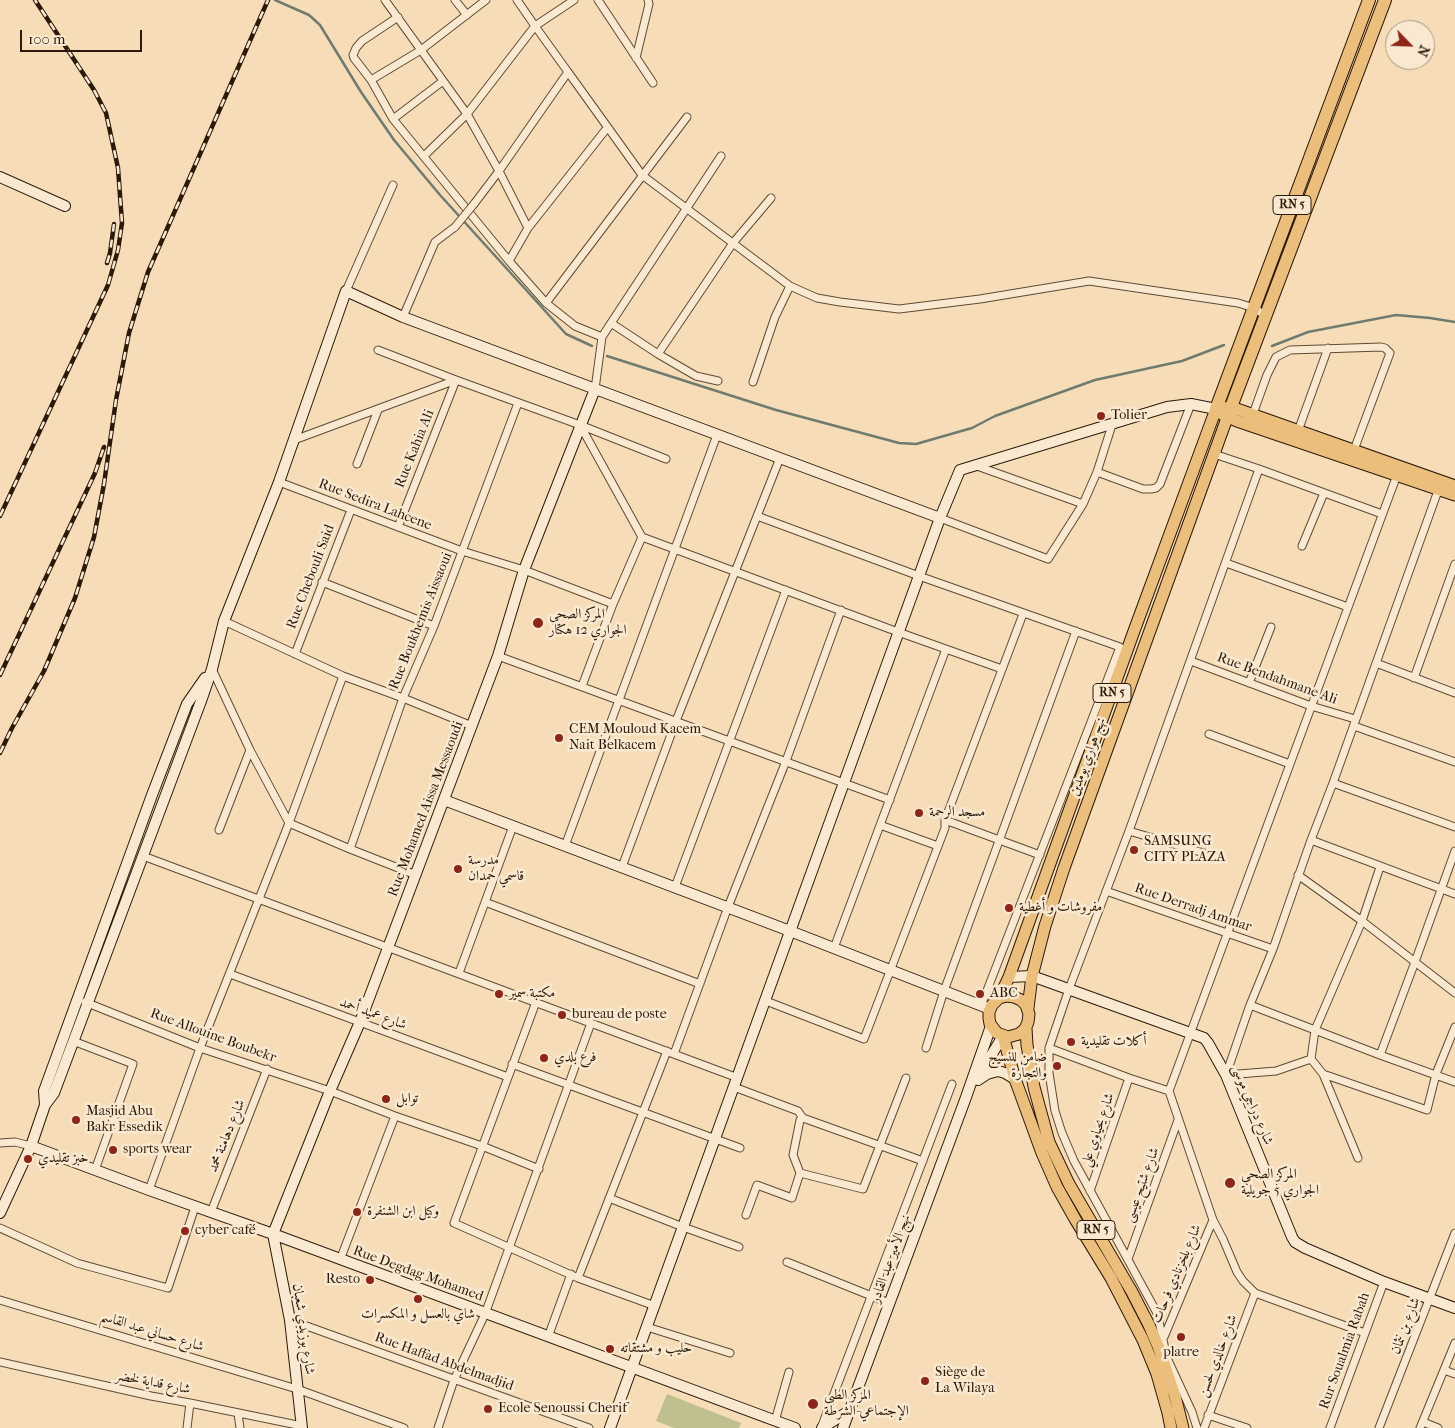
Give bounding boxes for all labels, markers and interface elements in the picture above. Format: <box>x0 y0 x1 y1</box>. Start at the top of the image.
scale bar <box>22 20 145 52</box>
north arrow <box>1385 20 1435 70</box>
text: 100 m <box>28 30 66 48</box>
text: N <box>1413 43 1433 59</box>
road number: RN 5 <box>1273 196 1311 214</box>
street label: Rue Kahia Ali <box>392 407 438 491</box>
place label: Tolier <box>1111 408 1147 424</box>
marker: Tolier <box>1095 410 1107 422</box>
street label: Rue Sedira Lahcene <box>316 476 434 534</box>
street label: Rue Chebouli Said <box>283 522 339 632</box>
street label: Rue Boukhemis Aissaoui <box>386 550 456 692</box>
place label: المركز الصحي الجواري 12 هكتار <box>549 607 627 640</box>
marker: المركز الصحي الجواري 12 هكتار <box>531 616 545 630</box>
street label: Rue Bendahmane Ali <box>1214 649 1340 709</box>
road number: RN 5 <box>1093 684 1131 702</box>
street label: نهج هواري بومدين <box>1066 715 1110 799</box>
street label: Rue Mohamed Aissa Messaoudi <box>385 719 467 899</box>
place label: CEM Mouloud Kacem Nait Belkacem <box>569 722 701 754</box>
marker: CEM Mouloud Kacem Nait Belkacem <box>553 732 565 744</box>
place label: مسجد الرحمة <box>929 805 985 821</box>
marker: مسجد الرحمة <box>913 807 925 819</box>
place label: SAMSUNG CITY PLAZA <box>1144 834 1226 866</box>
marker: SAMSUNG CITY PLAZA <box>1128 844 1140 856</box>
place label: مدرسة قاسمي حمدان <box>468 853 524 886</box>
marker: مدرسة قاسمي حمدان <box>452 863 464 875</box>
street label: Rue Derradj Ammar <box>1132 880 1254 936</box>
place label: مفروشات و أغطية <box>1019 900 1102 916</box>
marker: مفروشات و أغطية <box>1003 902 1015 914</box>
place label: مكتبة سمير <box>509 986 555 1002</box>
place label: ABC <box>990 986 1018 1002</box>
marker: مكتبة سمير <box>493 988 505 1000</box>
marker: ABC <box>974 988 986 1000</box>
street label: شارع عميد أحمد <box>337 994 409 1034</box>
street label: Rue Allouine Boubekr <box>148 1005 278 1067</box>
place label: bureau de poste <box>572 1007 667 1023</box>
marker: bureau de poste <box>556 1009 568 1021</box>
place label: أكلات تقليدية <box>1081 1034 1146 1050</box>
marker: أكلات تقليدية <box>1065 1036 1077 1048</box>
place label: فرع بلدي <box>554 1050 596 1066</box>
place label: ضامن للنسيج والتجارة <box>988 1050 1047 1082</box>
marker: فرع بلدي <box>538 1052 550 1064</box>
marker: ضامن للنسيج والتجارة <box>1051 1060 1063 1072</box>
street label: شارع دراجي موسى <box>1227 1062 1277 1148</box>
place label: توابل <box>396 1091 418 1107</box>
street label: شارع يحياوي علي <box>1078 1091 1118 1169</box>
marker: توابل <box>380 1093 392 1105</box>
street label: شارع دهامنة محمد <box>205 1097 249 1175</box>
place label: Masjid Abu Bakr Essedik <box>86 1104 163 1136</box>
marker: Masjid Abu Bakr Essedik <box>70 1114 82 1126</box>
place label: sports wear <box>123 1142 191 1158</box>
marker: sports wear <box>107 1144 119 1156</box>
street label: شارع شتيح عيسى <box>1121 1145 1163 1225</box>
place label: خبز تقليدي <box>38 1151 89 1167</box>
marker: خبز تقليدي <box>22 1153 34 1165</box>
place label: المركز الصحي الجواري 5 جويلية <box>1241 1167 1319 1200</box>
marker: المركز الصحي الجواري 5 جويلية <box>1223 1176 1237 1190</box>
place label: وكيل ابن الشنفرة <box>367 1204 439 1220</box>
marker: وكيل ابن الشنفرة <box>351 1206 363 1218</box>
street label: نهج الأمير عبد القادر <box>867 1212 915 1306</box>
road number: RN 5 <box>1077 1220 1115 1240</box>
street label: شارع بلخزنادي فرحات <box>1149 1222 1205 1326</box>
place label: cyber café <box>195 1223 256 1239</box>
marker: cyber café <box>179 1225 191 1237</box>
street label: Rue Degdag Mohamed <box>351 1243 485 1305</box>
place label: Resto <box>326 1272 360 1288</box>
marker: Resto <box>364 1274 376 1286</box>
street label: شارع بوزيدي شعبان <box>288 1282 318 1376</box>
street label: Rur Soualmia Rabah <box>1316 1290 1374 1412</box>
marker: شاي بالعسل و المكسرات <box>412 1293 424 1305</box>
street label: شارع بن نثمان <box>1388 1295 1424 1357</box>
place label: شاي بالعسل و المكسرات <box>361 1307 475 1323</box>
street label: شارع حساني عبد القاسم <box>98 1308 206 1356</box>
street label: شارع خالدي لحسن <box>1195 1312 1241 1400</box>
street label: Rue Haffad Abdelmadjid <box>372 1329 516 1395</box>
marker: platre <box>1175 1331 1187 1343</box>
place label: حليب و مشتقاته <box>620 1341 692 1357</box>
marker: حليب و مشتقاته <box>604 1343 616 1355</box>
place label: platre <box>1163 1345 1199 1361</box>
place label: Siège de La Wilaya <box>935 1365 995 1398</box>
street label: شارع قداية لخضر <box>114 1368 192 1398</box>
marker: Siège de La Wilaya <box>919 1375 931 1387</box>
place label: المركز الطبي الإجتماعي-الشرطة <box>824 1388 909 1420</box>
marker: المركز الطبي الإجتماعي-الشرطة <box>806 1397 820 1411</box>
place label: Ecole Senoussi Cherif <box>498 1401 627 1417</box>
marker: Ecole Senoussi Cherif <box>482 1403 494 1415</box>

